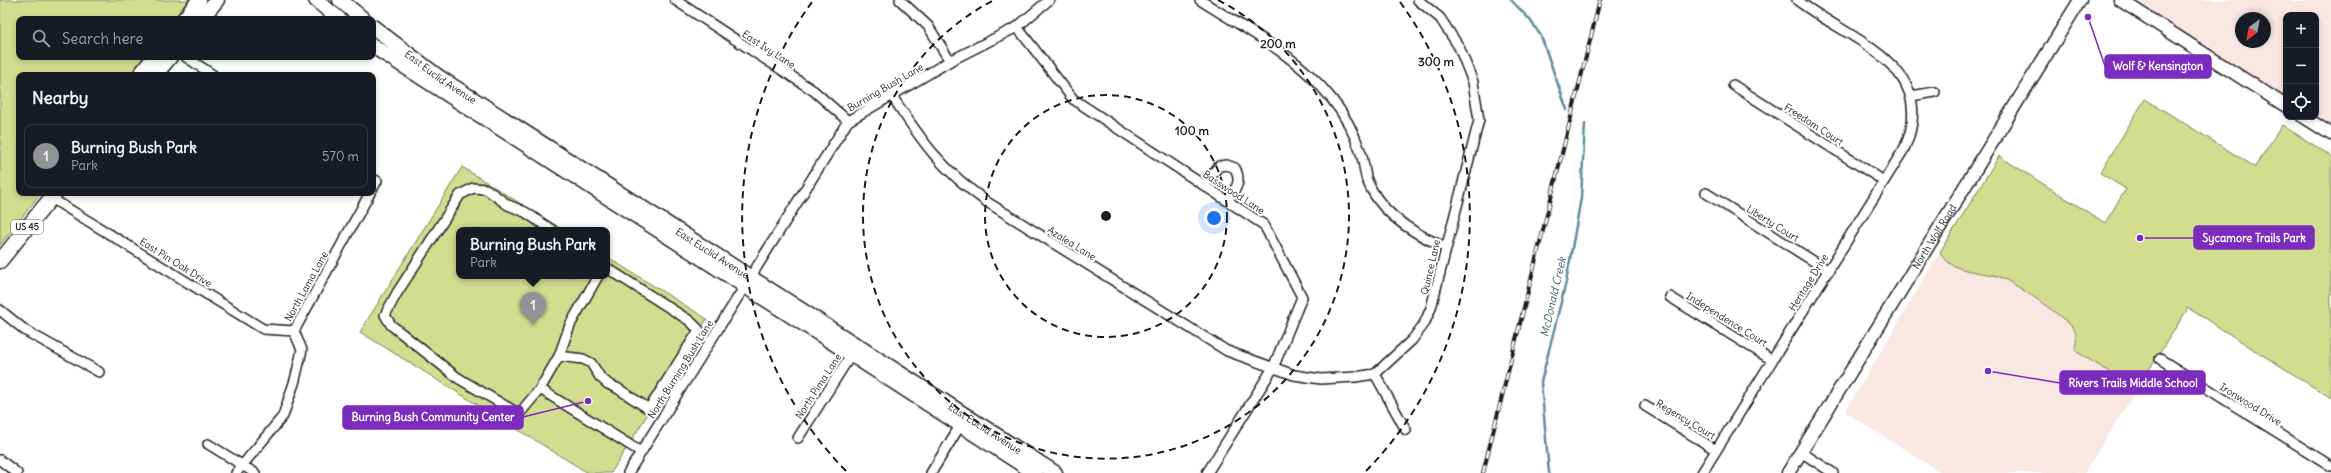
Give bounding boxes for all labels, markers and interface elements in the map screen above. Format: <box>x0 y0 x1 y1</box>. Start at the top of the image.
north arrow <box>2235 12 2271 48</box>
map controls <box>2283 12 2319 120</box>
button: + <box>2283 12 2319 48</box>
search box <box>16 16 376 60</box>
icon: search <box>30 27 52 49</box>
street label: East Ivy Lane <box>740 27 798 71</box>
text: Search here <box>62 29 143 48</box>
text: 200 m <box>1260 36 1296 51</box>
street label: East Euclid Avenue <box>402 47 479 107</box>
button: − <box>2283 48 2319 84</box>
text: 300 m <box>1418 54 1454 69</box>
callout: Wolf & Kensington <box>2105 55 2211 78</box>
text: Wolf & Kensington <box>2113 59 2204 74</box>
street label: Burning Bush Lane <box>845 60 926 114</box>
button: locate <box>2283 84 2319 120</box>
text: Nearby <box>32 87 88 109</box>
street label: Freedom Court <box>1782 100 1846 149</box>
text: 100 m <box>1175 123 1209 138</box>
text: Burning Bush Park <box>71 138 197 157</box>
text: 1 <box>43 148 49 165</box>
text: 570 m <box>322 148 359 165</box>
text: Park <box>71 157 98 174</box>
street label: Basswood Lane <box>1200 168 1267 217</box>
street label: Liberty Court <box>1744 202 1802 245</box>
street label: North Wolf Road <box>1910 202 1959 272</box>
your location <box>1204 208 1224 228</box>
centre of rings <box>1099 209 1113 223</box>
road number: US 45 <box>11 220 43 234</box>
street label: Azalea Lane <box>1045 223 1098 263</box>
street label: East Euclid Avenue <box>673 225 751 282</box>
callout: Sycamore Trails Park <box>2194 226 2314 249</box>
popup <box>456 227 610 279</box>
text: Sycamore Trails Park <box>2202 231 2306 246</box>
street label: East Pin Oak Drive <box>137 235 214 290</box>
text: Burning Bush Park <box>470 235 596 254</box>
street label: Quince Lane <box>1418 238 1443 296</box>
street label: North Lama Lane <box>282 249 331 324</box>
street label: Heritage Drive <box>1786 251 1831 313</box>
text: Park <box>470 254 497 271</box>
water label: McDonald Creek <box>1537 254 1569 338</box>
street label: Independence Court <box>1684 289 1770 350</box>
pin: 1 <box>520 292 546 325</box>
street label: North Burning Bush Lane <box>645 318 716 421</box>
street label: North Pima Lane <box>792 351 844 421</box>
callout: Rivers Trails Middle School <box>2060 371 2205 394</box>
text: Rivers Trails Middle School <box>2068 376 2198 390</box>
street label: Ironwood Drive <box>2217 380 2284 429</box>
street label: Regency Court <box>1654 397 1718 443</box>
street label: East Euclid Avenue <box>946 400 1024 457</box>
callout: Burning Bush Community Center <box>343 406 523 429</box>
text: Burning Bush Community Center <box>351 410 515 425</box>

